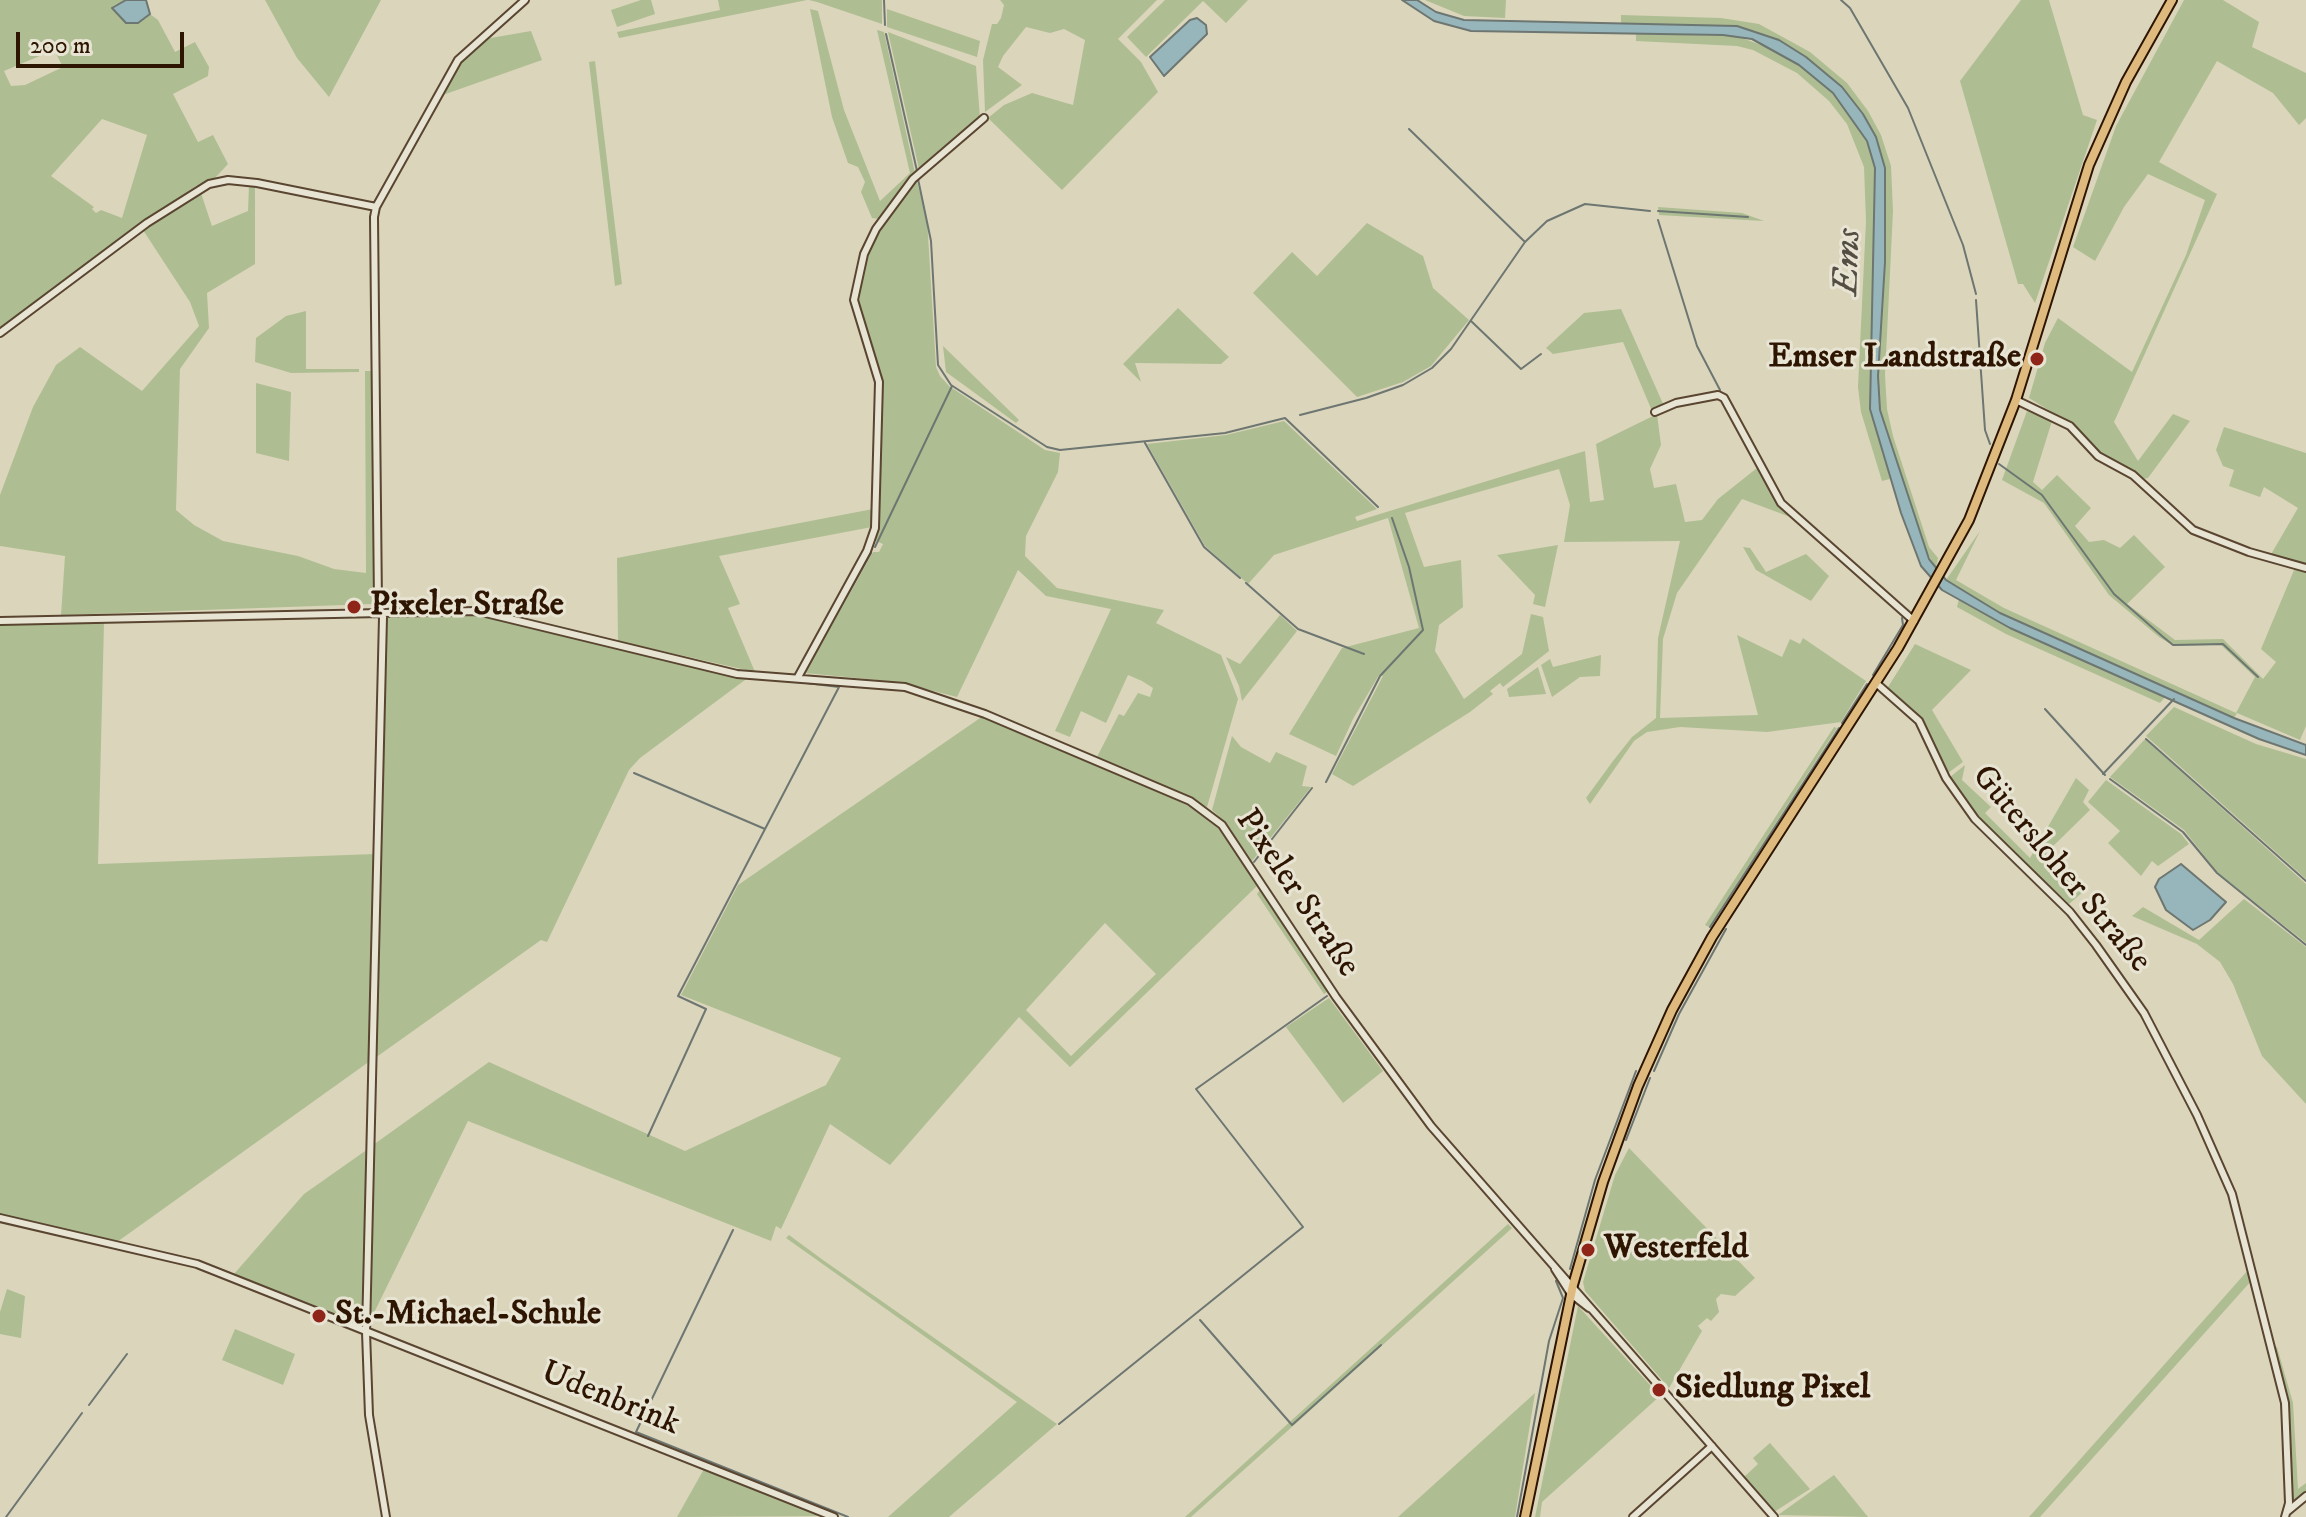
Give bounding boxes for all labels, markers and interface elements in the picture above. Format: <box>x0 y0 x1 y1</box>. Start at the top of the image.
scale bar <box>20 16 188 66</box>
text: 200 m <box>30 31 91 61</box>
water label: Ems <box>1827 228 1873 296</box>
place label: Emser Landstraße <box>1768 339 2021 379</box>
marker: Emser Landstraße <box>2028 350 2046 368</box>
place label: Pixeler Straße <box>370 587 564 627</box>
marker: Pixeler Straße <box>345 598 363 616</box>
street label: Gütersloher Straße <box>1962 758 2158 982</box>
street label: Pixeler Straße <box>1225 802 1367 986</box>
place label: Westerfeld <box>1604 1230 1749 1270</box>
marker: Westerfeld <box>1579 1241 1597 1259</box>
place label: St.-Michael-Schule <box>335 1296 601 1336</box>
marker: St.-Michael-Schule <box>310 1307 328 1325</box>
street label: Udenbrink <box>535 1354 685 1446</box>
place label: Siedlung Pixel <box>1675 1370 1870 1410</box>
marker: Siedlung Pixel <box>1650 1381 1668 1399</box>

